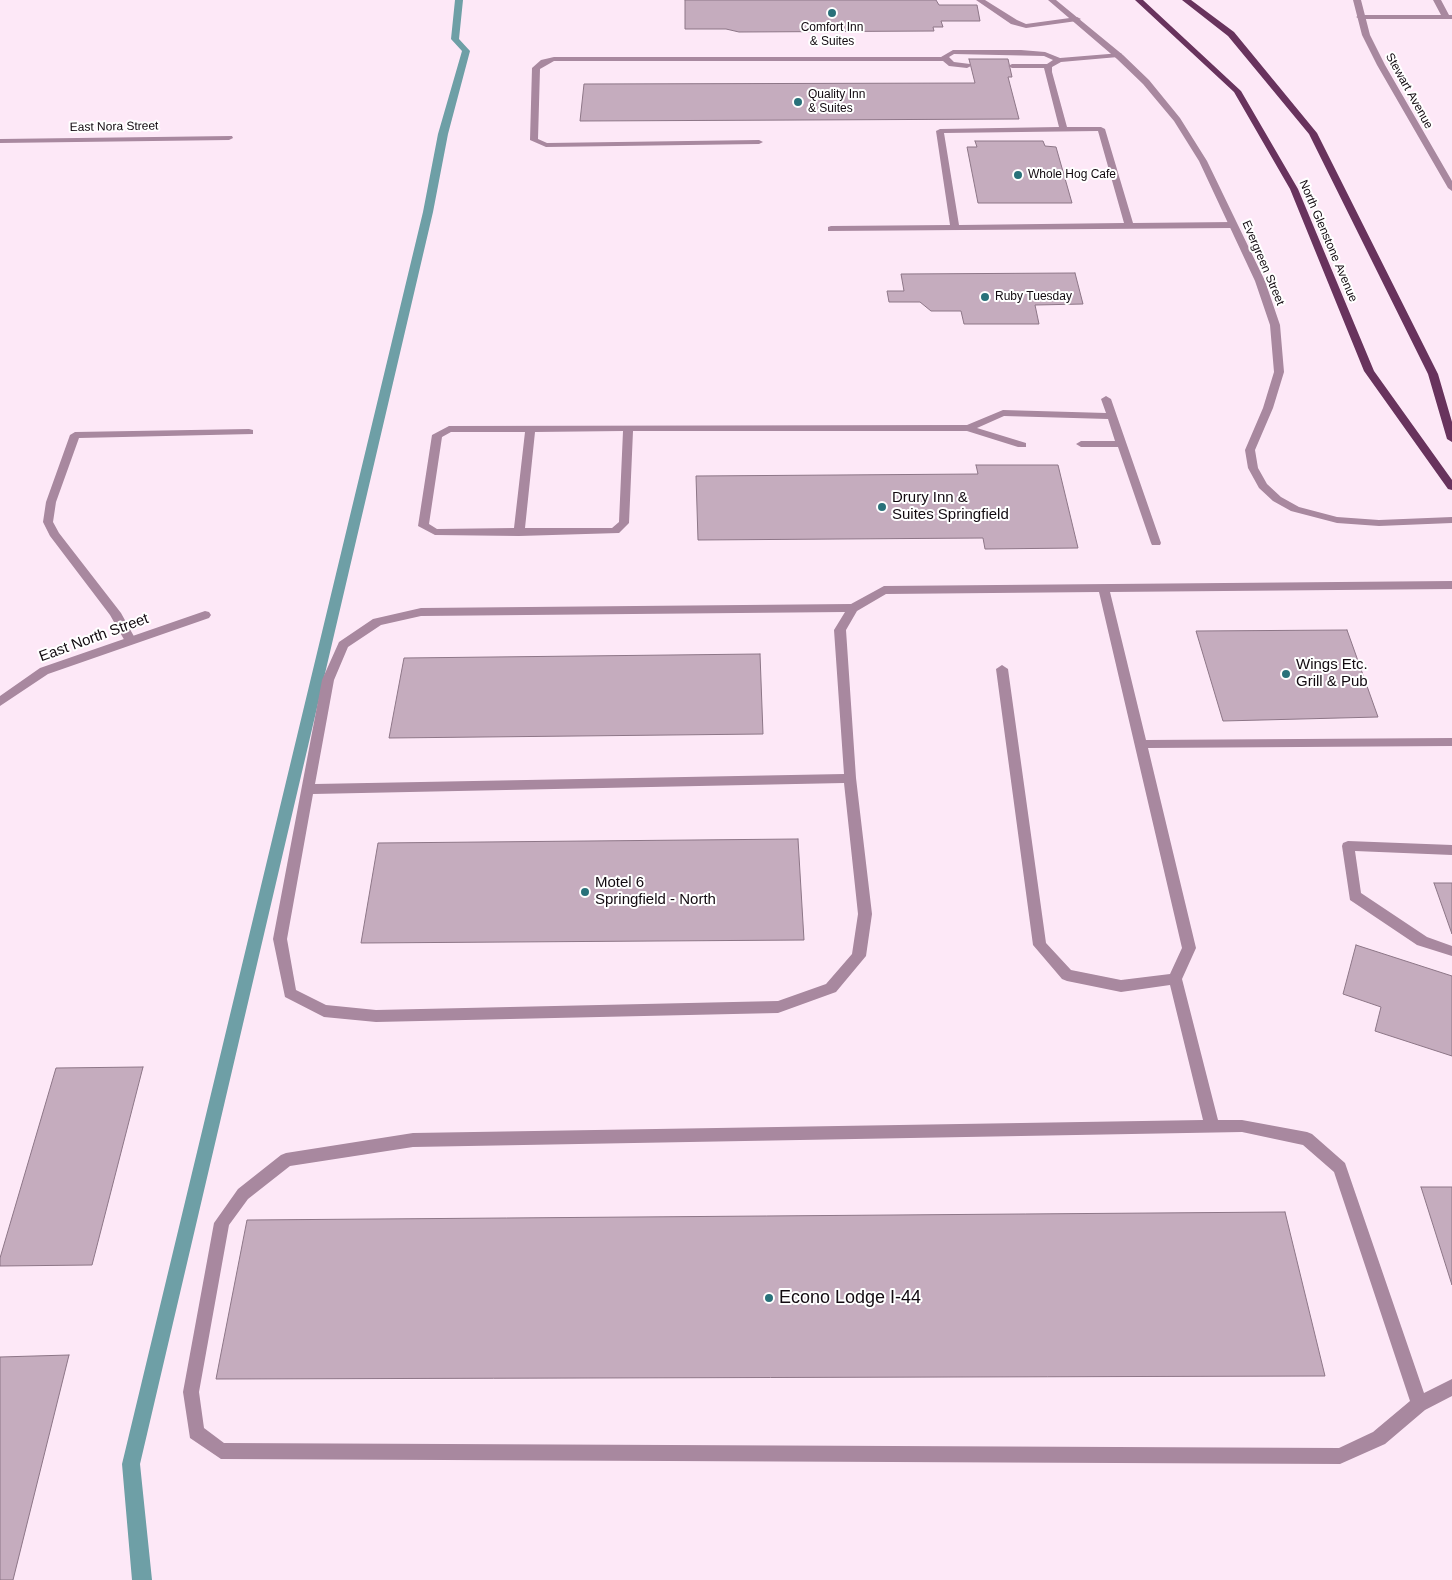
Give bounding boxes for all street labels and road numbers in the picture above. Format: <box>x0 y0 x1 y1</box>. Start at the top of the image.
street label: Stewart Avenue <box>1382 51 1436 131</box>
street label: East Nora Street <box>70 119 158 135</box>
street label: North Glenstone Avenue <box>1296 178 1360 304</box>
street label: Evergreen Street <box>1239 218 1287 308</box>
street label: East North Street <box>37 610 151 666</box>

